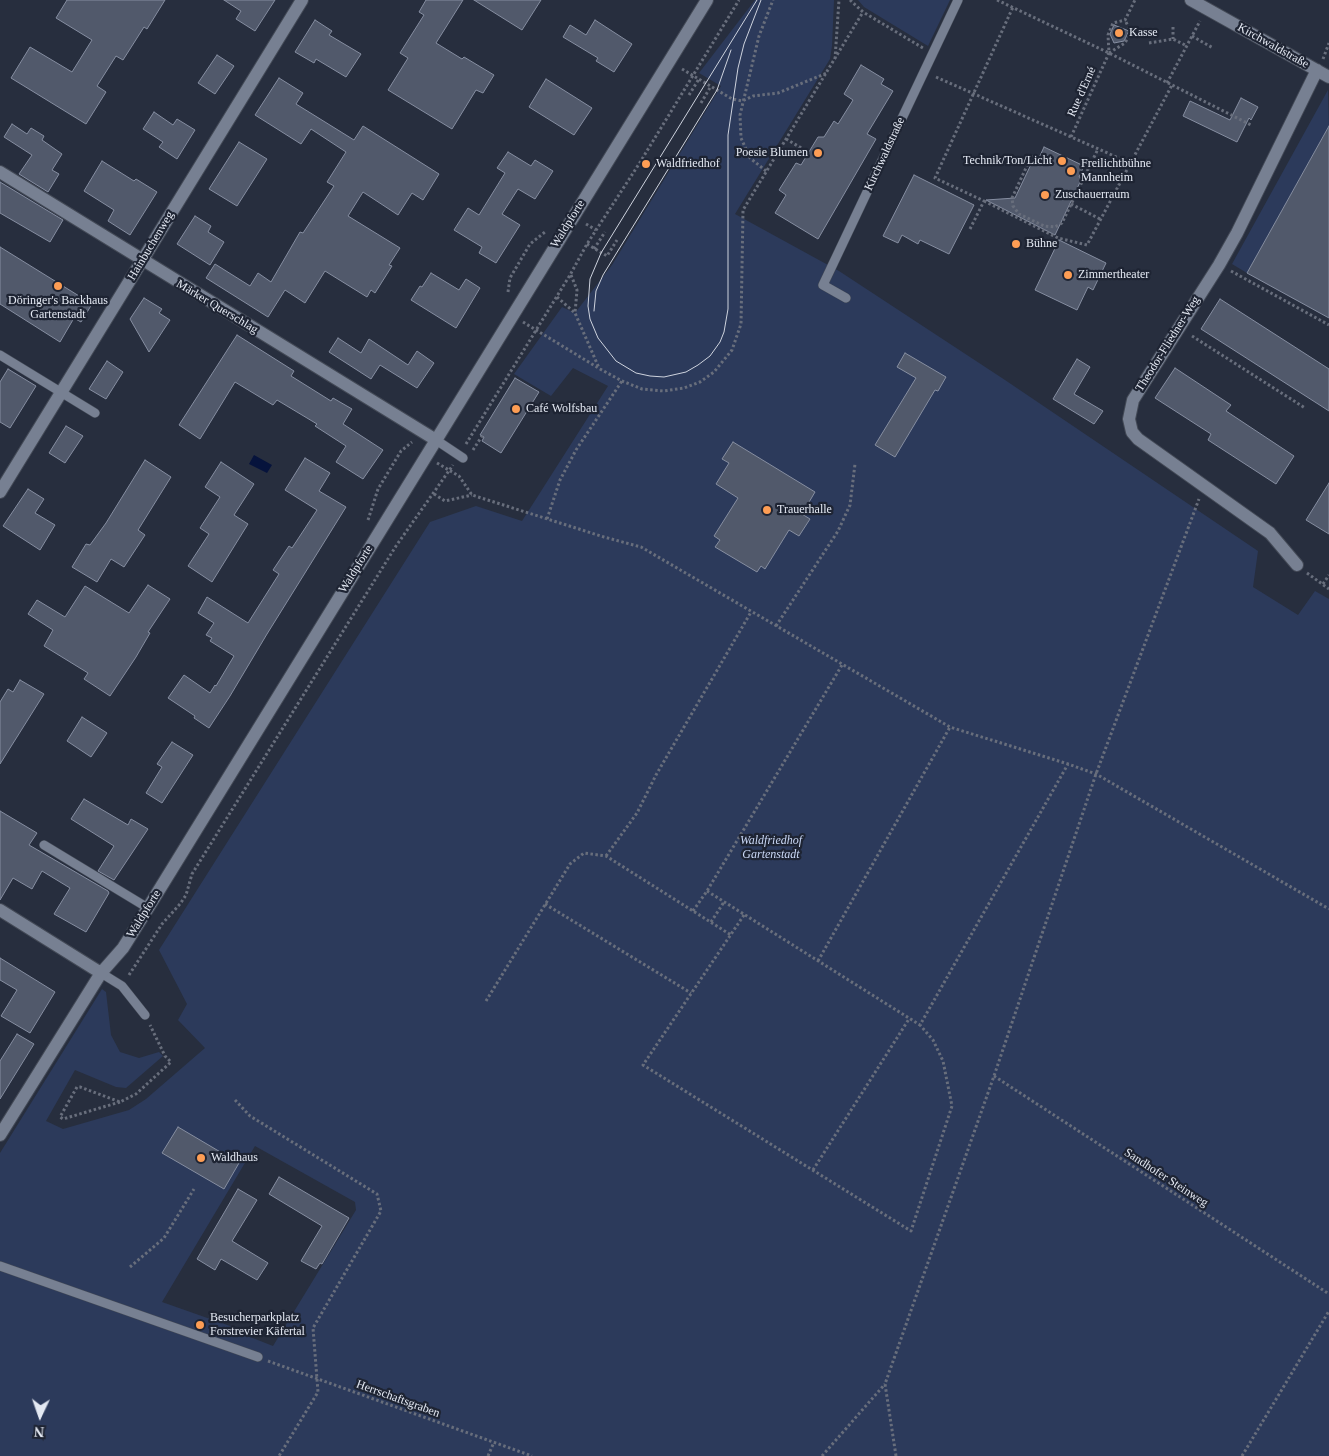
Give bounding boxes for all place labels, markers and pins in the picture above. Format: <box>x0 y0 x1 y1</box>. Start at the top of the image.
place label: Kasse <box>1129 26 1158 40</box>
marker: Kasse <box>1113 27 1125 39</box>
place label: Poesie Blumen <box>736 146 808 160</box>
marker: Poesie Blumen <box>812 147 824 159</box>
place label: Technik/Ton/Licht <box>963 154 1052 168</box>
marker: Technik/Ton/Licht <box>1056 155 1068 167</box>
place label: Waldfriedhof <box>656 157 720 171</box>
place label: Freilichtbühne Mannheim <box>1081 157 1151 185</box>
marker: Waldfriedhof <box>640 158 652 170</box>
marker: Freilichtbühne Mannheim <box>1065 165 1077 177</box>
place label: Zuschauerraum <box>1055 188 1130 202</box>
marker: Zuschauerraum <box>1039 189 1051 201</box>
place label: Bühne <box>1026 237 1057 251</box>
marker: Bühne <box>1010 238 1022 250</box>
place label: Zimmertheater <box>1078 268 1149 282</box>
marker: Zimmertheater <box>1062 269 1074 281</box>
marker: Döringer's Backhaus Gartenstadt <box>52 280 64 292</box>
place label: Döringer's Backhaus Gartenstadt <box>8 294 108 322</box>
place label: Café Wolfsbau <box>526 402 597 416</box>
marker: Café Wolfsbau <box>510 403 522 415</box>
place label: Trauerhalle <box>777 503 832 517</box>
marker: Trauerhalle <box>761 504 773 516</box>
place label: Waldhaus <box>211 1151 258 1165</box>
marker: Waldhaus <box>195 1152 207 1164</box>
place label: Besucherparkplatz Forstrevier Käfertal <box>210 1311 305 1339</box>
marker: Besucherparkplatz Forstrevier Käfertal <box>194 1319 206 1331</box>

